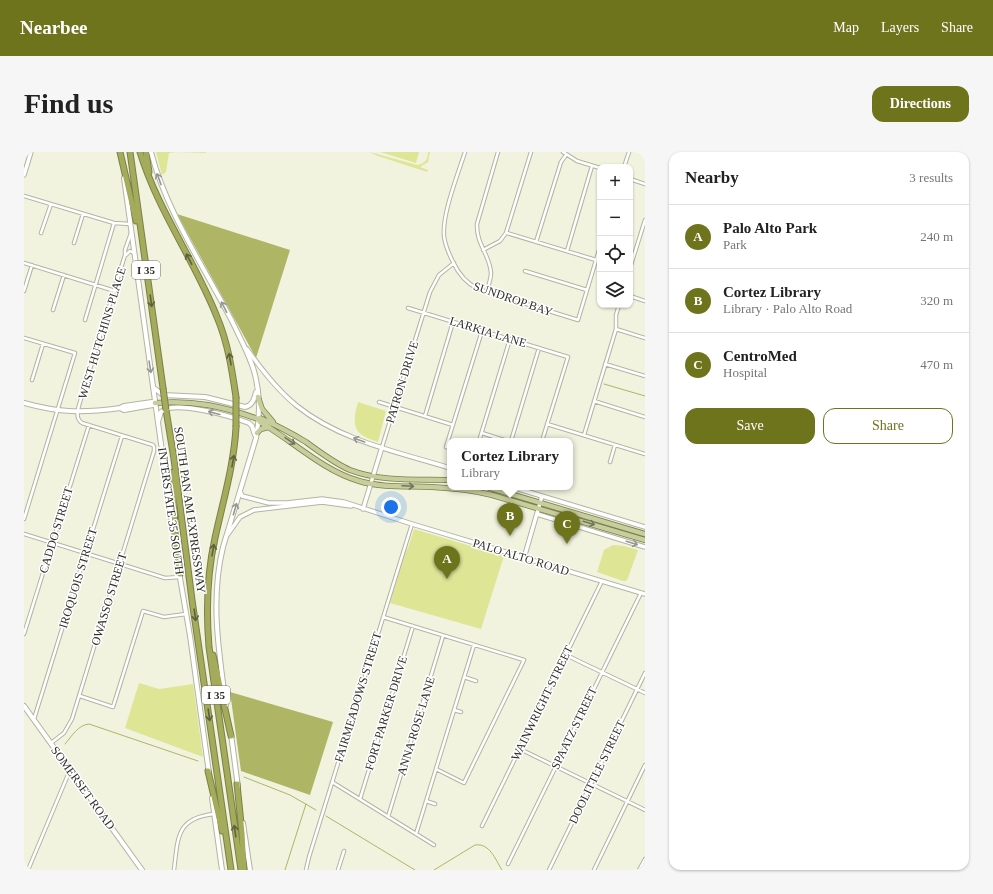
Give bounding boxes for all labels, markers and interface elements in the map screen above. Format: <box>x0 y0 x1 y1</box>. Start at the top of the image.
text: Nearbee <box>20 17 88 38</box>
text: Map <box>833 20 859 35</box>
text: Layers <box>881 20 919 35</box>
text: Share <box>941 20 973 35</box>
button: Directions <box>872 86 969 122</box>
text: Find us <box>24 88 114 119</box>
map controls <box>597 164 633 308</box>
button: + <box>597 164 633 200</box>
text: Nearby <box>685 168 739 187</box>
text: 3 results <box>909 170 953 185</box>
one-way arrow <box>155 173 162 186</box>
button: − <box>597 200 633 236</box>
text: Palo Alto Park <box>723 220 817 236</box>
text: A <box>693 229 703 244</box>
text: 240 m <box>920 229 953 244</box>
button: locate <box>597 236 633 272</box>
text: Park <box>723 237 747 252</box>
one-way arrow <box>184 253 192 265</box>
road number: I 35 <box>132 261 160 279</box>
street label: WEST HUTCHINS PLACE <box>75 265 129 401</box>
button: layers <box>597 272 633 308</box>
street label: SUNDROP BAY <box>472 279 555 319</box>
text: Cortez Library <box>723 284 821 300</box>
text: B <box>694 293 702 308</box>
text: 320 m <box>920 293 953 308</box>
one-way arrow <box>147 295 155 308</box>
one-way arrow <box>220 301 227 313</box>
text: Library · Palo Alto Road <box>723 301 852 316</box>
street label: LARKIA LANE <box>448 314 528 350</box>
street label: PATRON DRIVE <box>383 339 421 425</box>
text: CentroMed <box>723 348 797 364</box>
one-way arrow <box>226 353 234 366</box>
text: C <box>693 357 703 372</box>
text: 470 m <box>920 357 953 372</box>
one-way arrow <box>146 360 154 373</box>
text: Hospital <box>723 365 767 380</box>
one-way arrow <box>208 408 221 416</box>
button: Save <box>685 408 815 444</box>
button: Share <box>823 408 953 444</box>
street label: SOUTH PAN AM EXPRESSWAY <box>171 426 209 595</box>
one-way arrow <box>354 436 366 444</box>
one-way arrow <box>284 437 295 445</box>
popup <box>447 438 573 490</box>
street label: INTERSTATE 35 SOUTH <box>155 446 187 576</box>
text: Cortez Library <box>461 448 559 464</box>
one-way arrow <box>229 455 237 468</box>
text: Library <box>461 465 500 480</box>
one-way arrow <box>401 483 414 490</box>
street label: CADDO STREET <box>36 484 76 575</box>
your location <box>381 497 401 517</box>
one-way arrow <box>232 503 239 516</box>
pin: B <box>497 503 523 536</box>
pin: C <box>554 511 580 544</box>
one-way arrow <box>583 520 596 527</box>
street label: IROQUOIS STREET <box>56 525 100 630</box>
street label: PALO ALTO ROAD <box>471 536 571 578</box>
one-way arrow <box>626 540 639 547</box>
one-way arrow <box>209 544 217 557</box>
pin: A <box>434 546 460 579</box>
street label: OWASSO STREET <box>88 550 130 647</box>
one-way arrow <box>191 608 199 621</box>
street label: FAIRMEADOWS STREET <box>332 630 385 764</box>
street label: WAINWRIGHT STREET <box>508 643 576 763</box>
street label: FORT PARKER DRIVE <box>362 654 410 772</box>
street label: ANNA ROSE LANE <box>394 675 438 777</box>
street label: SPAATZ STREET <box>548 684 600 771</box>
road number: I 35 <box>202 686 230 704</box>
one-way arrow <box>205 708 213 721</box>
street label: DOOLITTLE STREET <box>566 717 628 826</box>
street label: SOMERSET ROAD <box>48 744 118 833</box>
one-way arrow <box>231 825 239 838</box>

